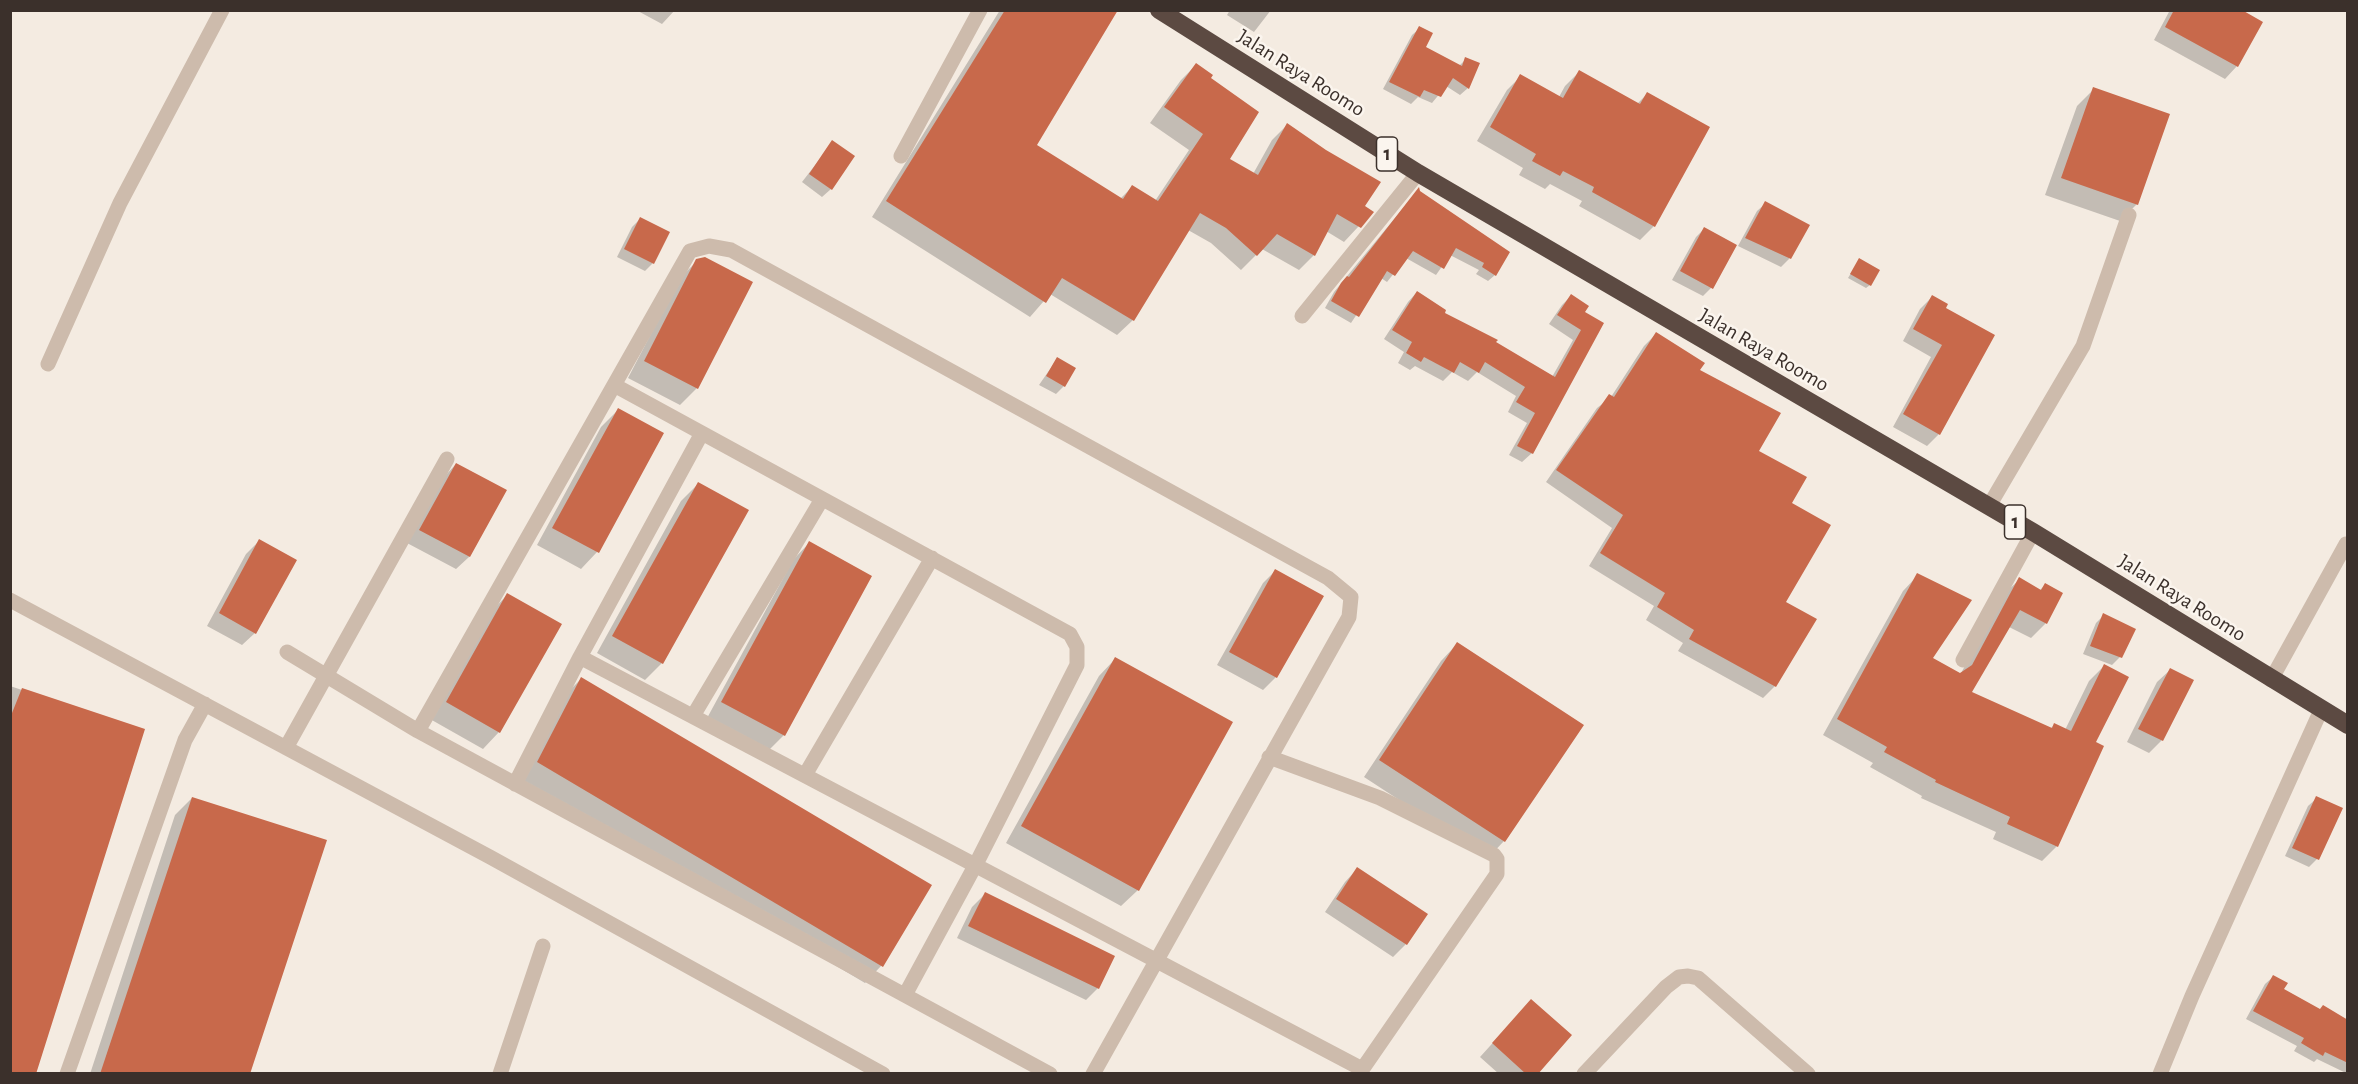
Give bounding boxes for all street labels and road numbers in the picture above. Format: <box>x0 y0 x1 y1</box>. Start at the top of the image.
street label: Jalan Raya Roomo <box>1233 24 1369 122</box>
road number: 1 <box>1376 137 1398 171</box>
street label: Jalan Raya Roomo <box>1695 303 1833 397</box>
road number: 1 <box>2004 505 2026 539</box>
street label: Jalan Raya Roomo <box>2114 549 2250 647</box>

